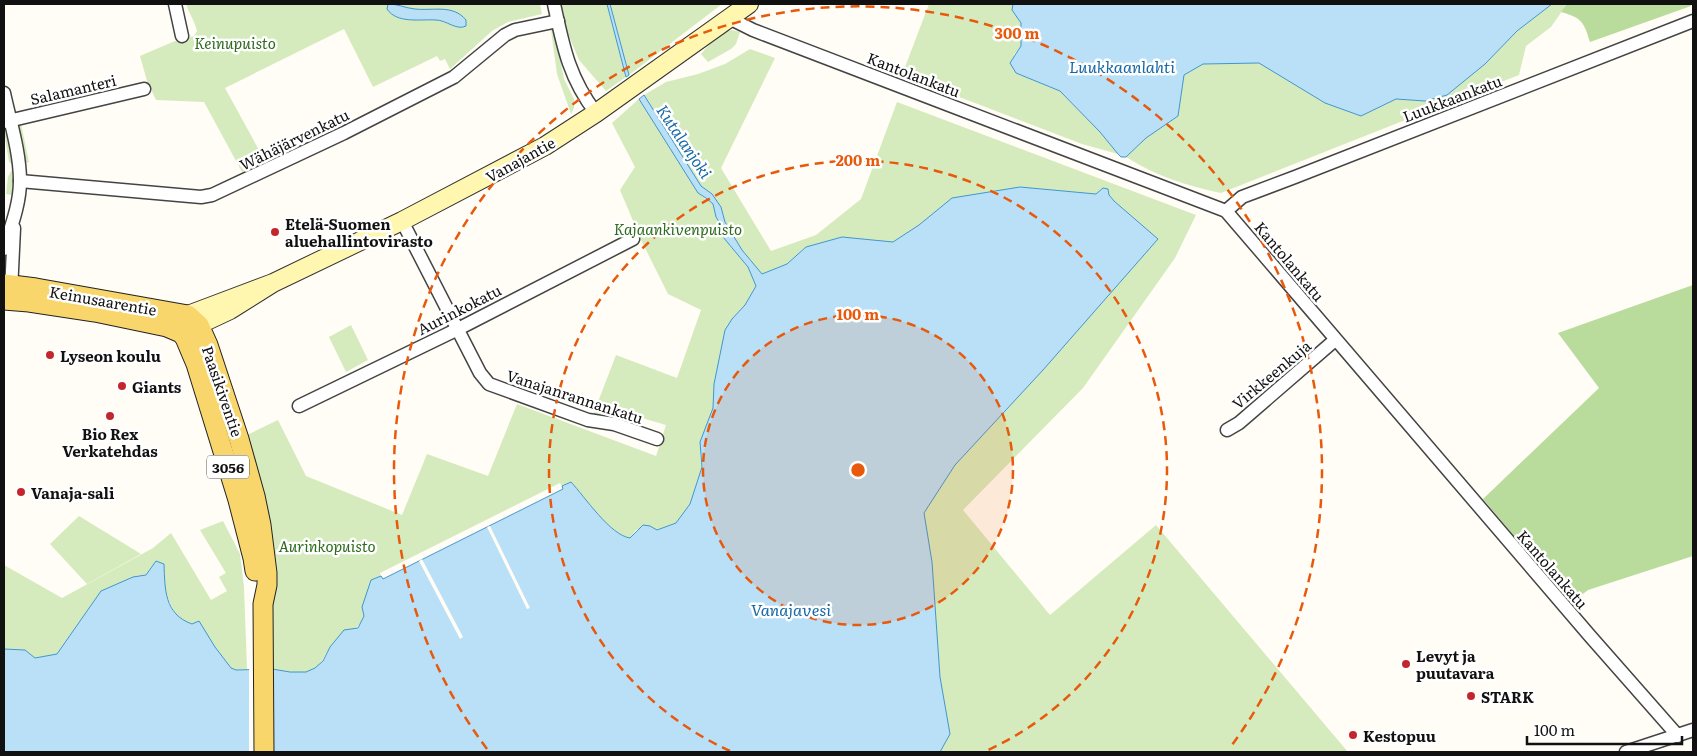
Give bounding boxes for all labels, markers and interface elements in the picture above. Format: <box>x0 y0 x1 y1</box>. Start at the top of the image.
text: 300 m <box>995 21 1039 44</box>
park label: Keinupuisto <box>194 31 276 54</box>
street label: Kantolankatu <box>864 46 964 102</box>
water label: Luukkaanlahti <box>1069 54 1175 78</box>
street label: Salamanteri <box>28 68 118 110</box>
street label: Luukkaankatu <box>1399 68 1505 127</box>
water label: Kutalanjoki <box>651 99 719 183</box>
street label: Wähäjärvenkatu <box>235 102 353 176</box>
street label: Vanajantie <box>481 130 559 188</box>
text: 200 m <box>836 148 880 171</box>
place label: Etelä-Suomen aluehallintovirasto <box>285 212 433 252</box>
street label: Kantolankatu <box>1250 216 1331 306</box>
park label: Kajaankivenpuisto <box>614 217 742 240</box>
marker: Etelä-Suomen aluehallintovirasto <box>269 226 281 238</box>
street label: Aurinkokatu <box>413 278 506 340</box>
street label: Keinusaarentie <box>48 279 159 321</box>
text: 100 m <box>837 302 879 325</box>
street label: Virkkeenkuja <box>1226 333 1316 414</box>
street label: Paasikiventie <box>197 342 249 440</box>
place label: Lyseon koulu <box>60 344 161 367</box>
marker: Lyseon koulu <box>44 349 56 361</box>
street label: Vanajanrannankatu <box>504 363 647 429</box>
place label: Giants <box>132 375 182 398</box>
marker: Giants <box>116 380 128 392</box>
marker: Bio Rex Verkatehdas <box>104 410 116 422</box>
place label: Bio Rex Verkatehdas <box>62 422 158 462</box>
road number: 3056 <box>207 456 249 478</box>
centre of rings <box>849 461 867 479</box>
place label: Vanaja-sali <box>31 481 115 504</box>
marker: Vanaja-sali <box>15 486 27 498</box>
street label: Kantolankatu <box>1512 524 1594 614</box>
park label: Aurinkopuisto <box>278 534 376 557</box>
water label: Vanajavesi <box>751 597 831 621</box>
place label: Levyt ja puutavara <box>1416 644 1495 684</box>
marker: Levyt ja puutavara <box>1400 658 1412 670</box>
place label: STARK <box>1481 685 1534 708</box>
marker: STARK <box>1465 690 1477 702</box>
scale bar <box>1527 714 1682 746</box>
text: 100 m <box>1534 718 1575 741</box>
place label: Kestopuu <box>1363 724 1436 747</box>
marker: Kestopuu <box>1347 729 1359 741</box>

